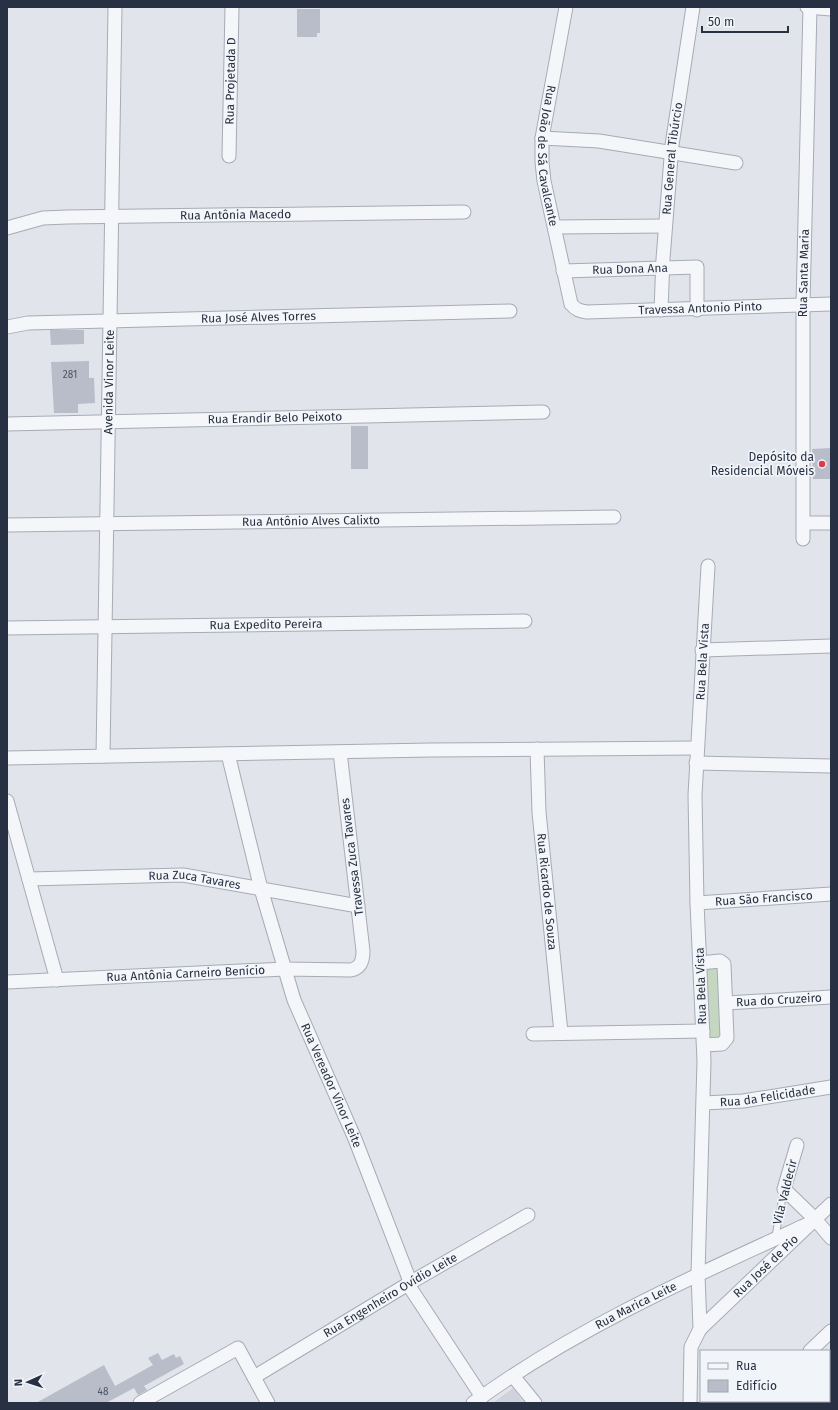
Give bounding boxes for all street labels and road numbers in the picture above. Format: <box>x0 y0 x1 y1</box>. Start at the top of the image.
street label: Rua Projetada D <box>223 37 238 125</box>
street label: Rua João de Sá Cavalcante <box>535 84 561 228</box>
street label: Rua General Tibúrcio <box>660 101 685 215</box>
street label: Rua Antônia Macedo <box>180 207 291 223</box>
street label: Rua Santa Maria <box>796 229 812 317</box>
street label: Rua Dona Ana <box>592 261 668 277</box>
street label: Travessa Antonio Pinto <box>638 299 762 317</box>
street label: Rua José Alves Torres <box>201 309 317 326</box>
street label: Avenida Vinor Leite <box>101 329 117 435</box>
street label: Rua Erandir Belo Peixoto <box>208 409 342 427</box>
street label: Rua Antônio Alves Calixto <box>242 513 380 529</box>
street label: Rua Expedito Pereira <box>209 617 323 632</box>
street label: Rua Bela Vista <box>693 623 712 701</box>
street label: Travessa Zuca Tavares <box>338 797 366 917</box>
street label: Rua Ricardo de Souza <box>534 832 560 951</box>
street label: Rua Zuca Tavares <box>148 868 242 892</box>
street label: Rua São Francisco <box>715 888 813 909</box>
street label: Rua Bela Vista <box>693 947 709 1025</box>
street label: Rua Antônia Carneiro Benício <box>106 963 266 984</box>
street label: Rua do Cruzeiro <box>736 991 822 1009</box>
street label: Rua Vereador Vinor Leite <box>298 1021 365 1150</box>
street label: Rua da Felicidade <box>719 1083 816 1109</box>
street label: Vila Valdecir <box>770 1158 800 1226</box>
street label: Rua José de Pio <box>731 1232 801 1300</box>
street label: Rua Engenheiro Ovídio Leite <box>321 1250 460 1340</box>
street label: Rua Marica Leite <box>593 1279 679 1332</box>

